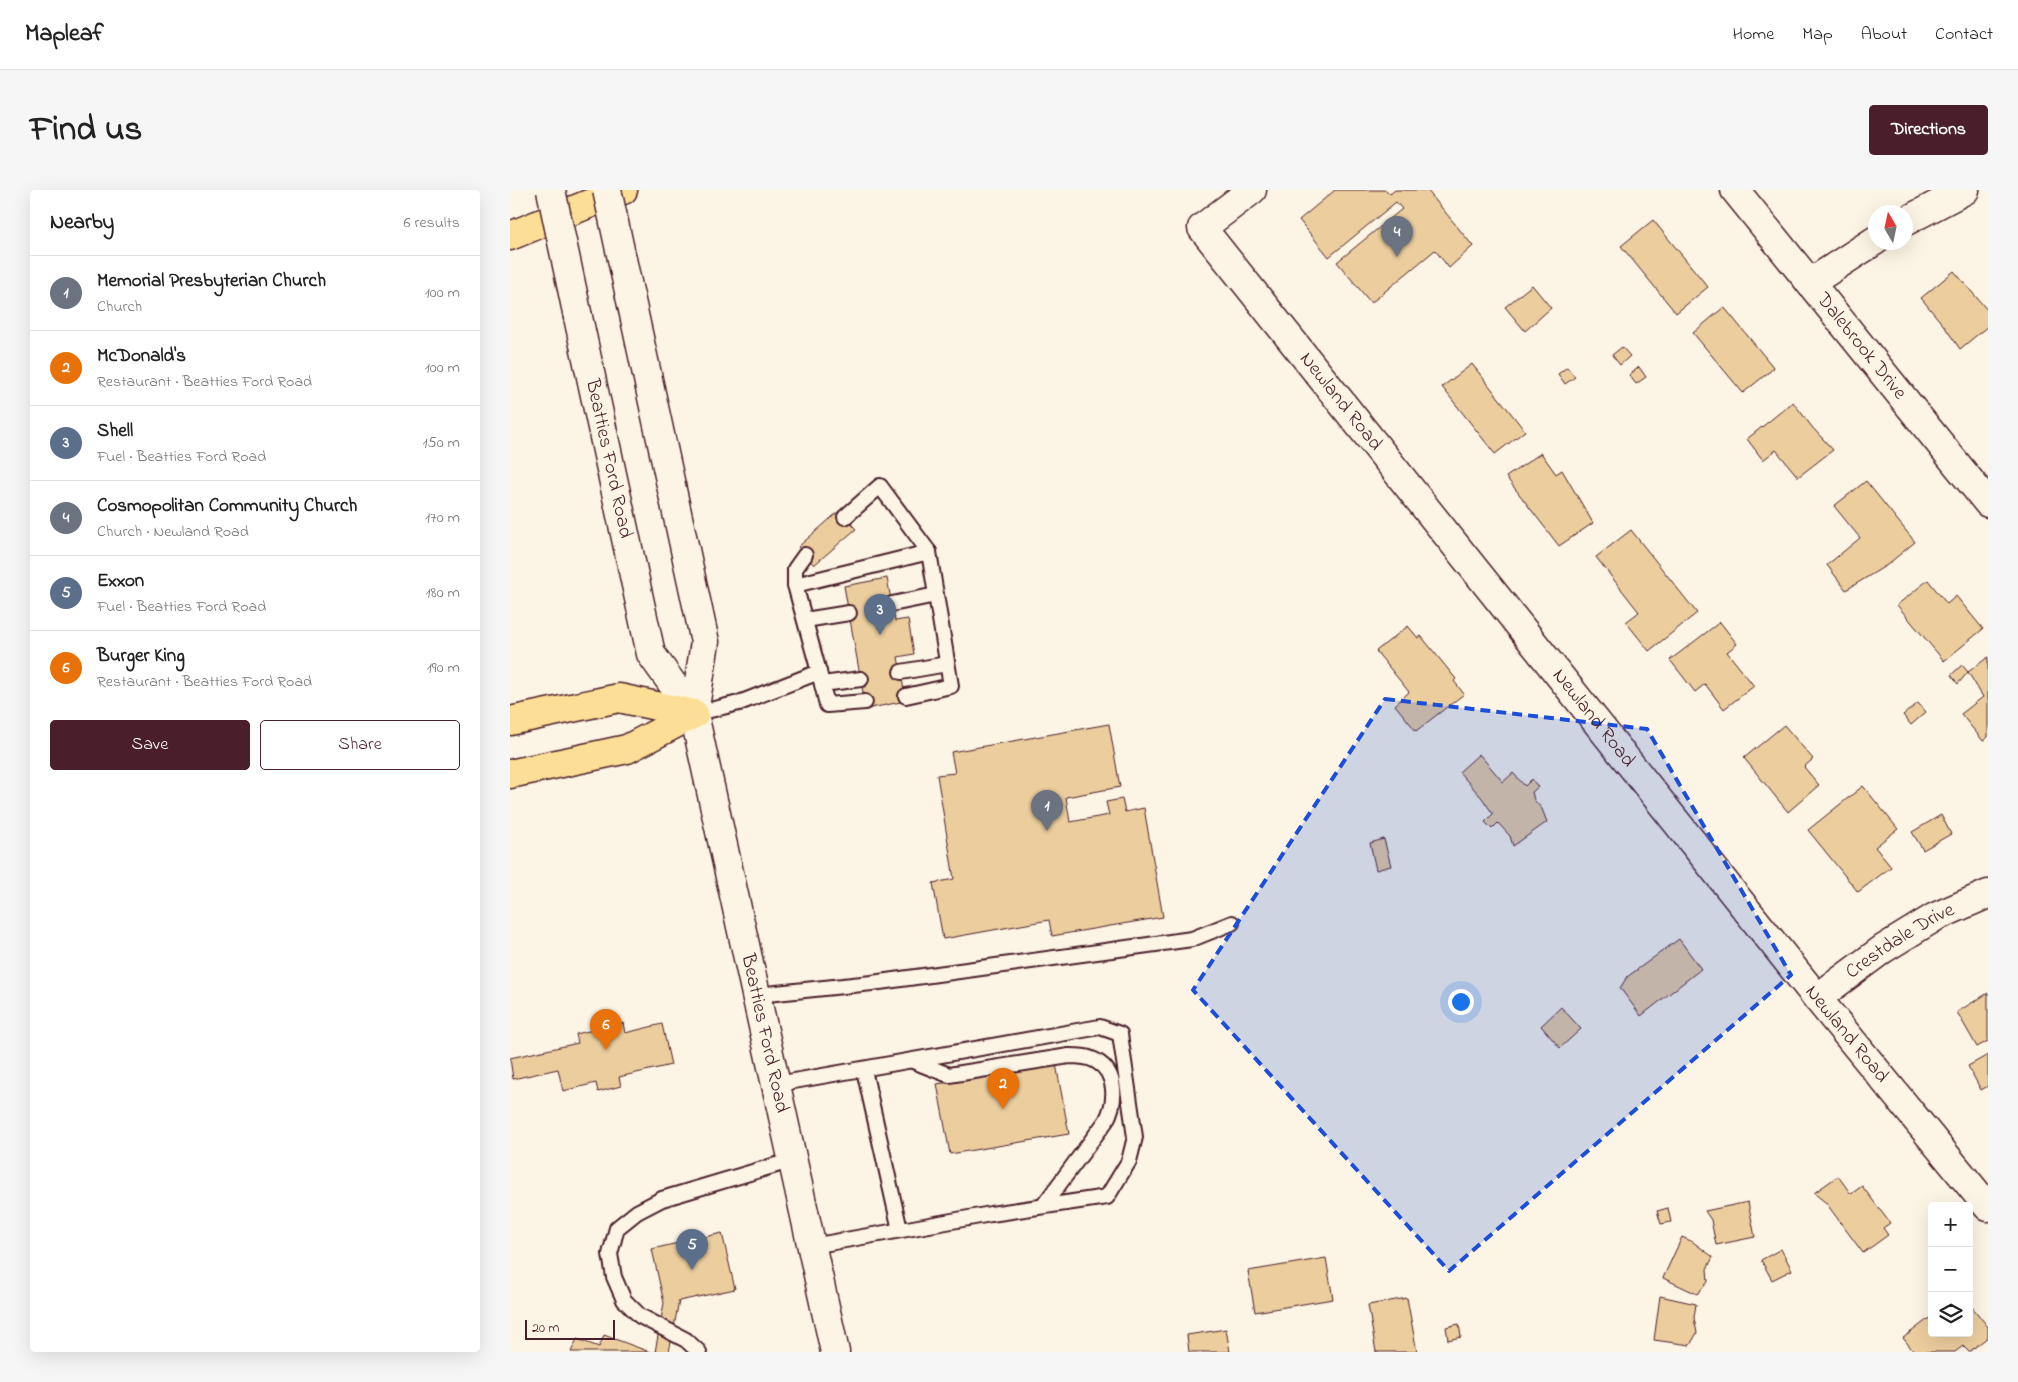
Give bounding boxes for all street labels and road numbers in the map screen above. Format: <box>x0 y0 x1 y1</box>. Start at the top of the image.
street label: Dalebrook Drive <box>1808 286 1914 406</box>
street label: Newland Road <box>1292 346 1389 457</box>
street label: Beatties Ford Road <box>577 375 640 541</box>
street label: Newland Road <box>1545 663 1642 774</box>
street label: Crestdale Drive <box>1840 896 1959 986</box>
street label: Beatties Ford Road <box>733 950 796 1116</box>
street label: Newland Road <box>1798 979 1896 1089</box>

